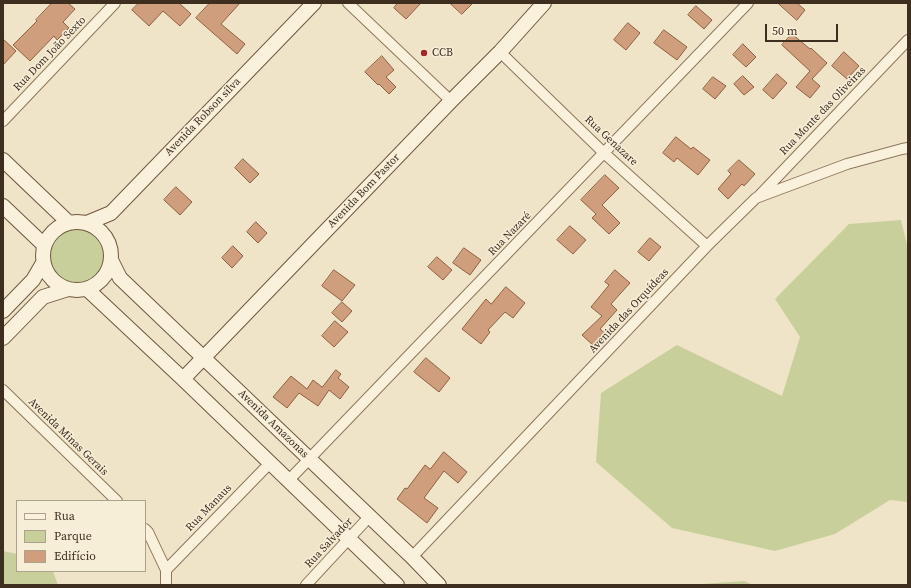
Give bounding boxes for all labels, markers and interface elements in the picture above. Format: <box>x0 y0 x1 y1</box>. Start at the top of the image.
street label: Rua Dom João Sexto <box>11 14 89 94</box>
scale bar <box>767 16 840 42</box>
text: 50 m <box>772 23 798 39</box>
place label: CCB <box>432 46 453 60</box>
marker: CCB <box>419 48 429 58</box>
street label: Rua Monte das Oliveiras <box>777 64 869 158</box>
street label: Avenida Robson silva <box>162 75 244 159</box>
street label: Rua Genazare <box>582 113 640 169</box>
street label: Avenida Bom Pastor <box>325 151 403 231</box>
street label: Rua Nazaré <box>486 209 534 259</box>
street label: Avenida das Orquídeas <box>586 266 672 356</box>
street label: Avenida Amazonas <box>235 387 311 461</box>
street label: Avenida Minas Gerais <box>25 395 111 479</box>
street label: Rua Manaus <box>183 482 235 534</box>
legend <box>16 500 146 572</box>
text: Rua <box>54 508 75 524</box>
street label: Rua Salvador <box>302 515 356 571</box>
text: Parque <box>54 528 92 544</box>
text: Edifício <box>54 548 96 564</box>

